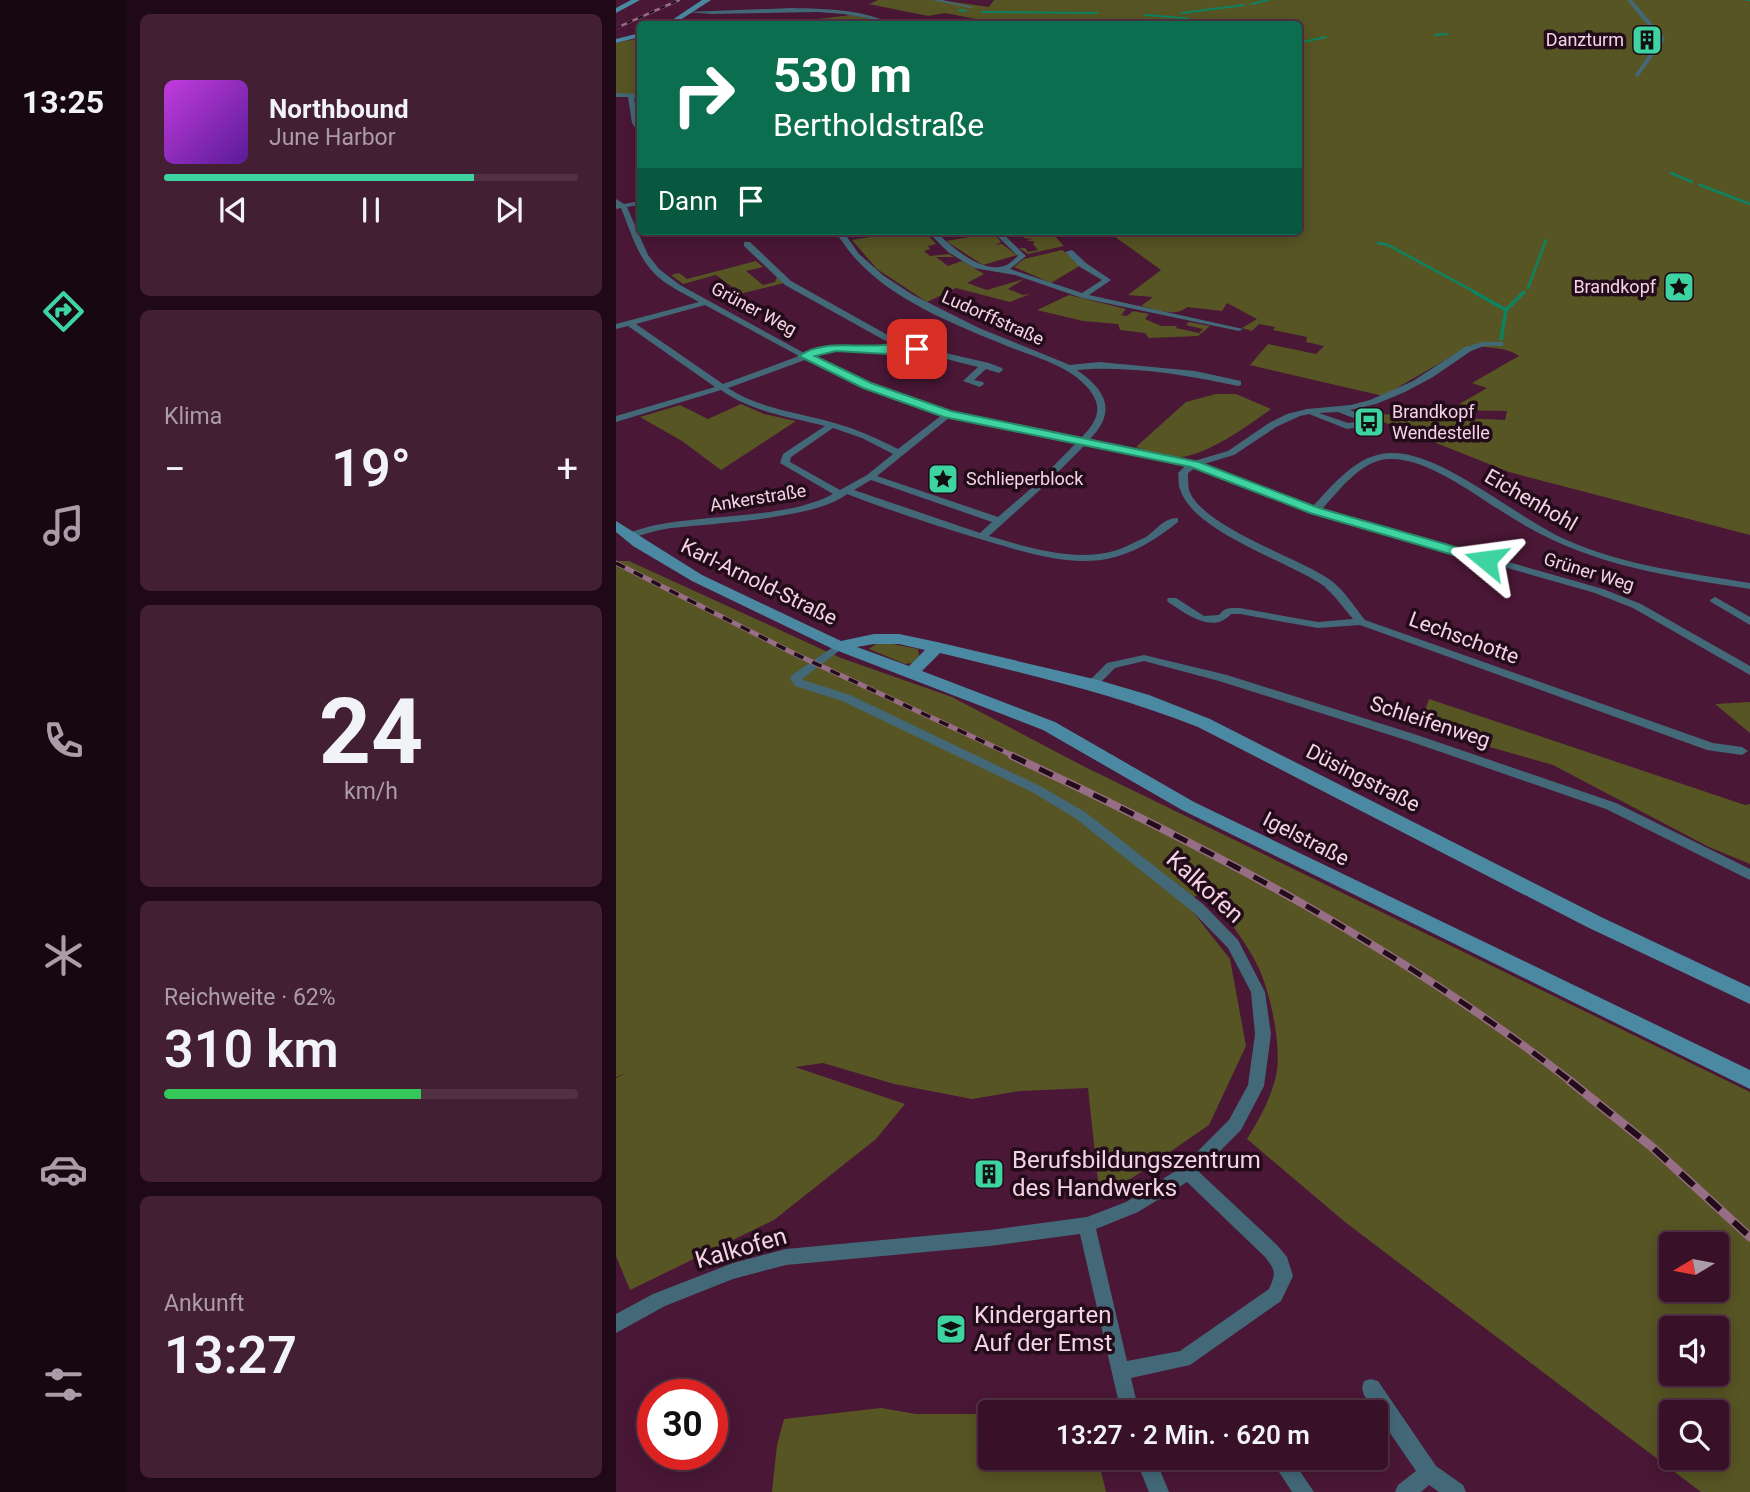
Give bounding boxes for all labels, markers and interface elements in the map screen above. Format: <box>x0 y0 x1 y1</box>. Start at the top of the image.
building icon: Danzturm <box>1630 23 1664 57</box>
place label: Danzturm <box>1546 29 1624 50</box>
text: 530 m <box>773 47 912 104</box>
icon: right <box>658 49 749 140</box>
text: 13:25 <box>22 83 104 121</box>
text: Northbound <box>269 94 409 124</box>
text: Bertholdstraße <box>773 106 984 144</box>
text: June Harbor <box>269 124 396 151</box>
icon: arrive <box>732 182 770 220</box>
text: Dann <box>658 186 718 216</box>
icon: previous <box>214 191 252 229</box>
icon: pause <box>352 191 390 229</box>
icon: next <box>490 191 528 229</box>
place icon: Brandkopf <box>1662 270 1696 304</box>
place label: Brandkopf <box>1573 276 1657 297</box>
street label: Grüner Weg <box>708 277 801 340</box>
street label: Ludorffstraße <box>939 286 1047 349</box>
icon: directions <box>39 287 88 336</box>
pin <box>887 319 947 379</box>
icon: arrive <box>898 330 936 368</box>
place label: Brandkopf Wendestelle <box>1392 401 1490 443</box>
text: Klima <box>164 403 222 430</box>
bus stop icon: Brandkopf Wendestelle <box>1352 405 1386 439</box>
text: 19° <box>331 438 411 499</box>
text: − <box>164 447 186 491</box>
text: + <box>556 447 578 491</box>
place icon: Schlieperblock <box>926 462 960 496</box>
street label: Eichenhohl <box>1481 464 1581 536</box>
place label: Schlieperblock <box>966 468 1084 489</box>
street label: Ankerstraße <box>708 480 808 515</box>
icon: music <box>39 501 88 550</box>
position arrow <box>1449 523 1523 597</box>
street label: Karl-Arnold-Straße <box>677 534 841 630</box>
street label: Grüner Weg <box>1541 548 1637 595</box>
street label: Lechschotte <box>1406 607 1522 669</box>
text: 24 <box>319 679 423 785</box>
street label: Schleifenweg <box>1367 691 1493 753</box>
icon: phone <box>39 716 88 765</box>
street label: Düsingstraße <box>1302 739 1424 817</box>
text: km/h <box>344 778 398 805</box>
street label: Igelstraße <box>1259 807 1353 871</box>
street label: Kalkofen <box>1161 845 1249 929</box>
icon: climate <box>39 931 88 980</box>
text: Reichweite · 62% <box>164 984 336 1011</box>
text: 310 km <box>164 1019 339 1080</box>
icon: car <box>39 1145 88 1194</box>
place label: Berufsbildungszentrum des Handwerks <box>1012 1146 1261 1202</box>
building icon: Berufsbildungszentrum des Handwerks <box>972 1157 1006 1191</box>
street label: Kalkofen <box>692 1222 790 1274</box>
north arrow <box>1659 1232 1729 1302</box>
map controls <box>1659 1232 1729 1470</box>
text: Ankunft <box>164 1290 244 1317</box>
place label: Kindergarten Auf der Emst <box>974 1301 1112 1357</box>
school or university icon: Kindergarten Auf der Emst <box>934 1312 968 1346</box>
button: sound <box>1659 1316 1729 1386</box>
text: 13:27 <box>164 1325 297 1386</box>
icon: filters <box>39 1360 88 1409</box>
speed limit sign: 30 <box>637 1379 728 1470</box>
button: search <box>1659 1400 1729 1470</box>
text: 13:27 · 2 Min. · 620 m <box>1056 1420 1310 1450</box>

